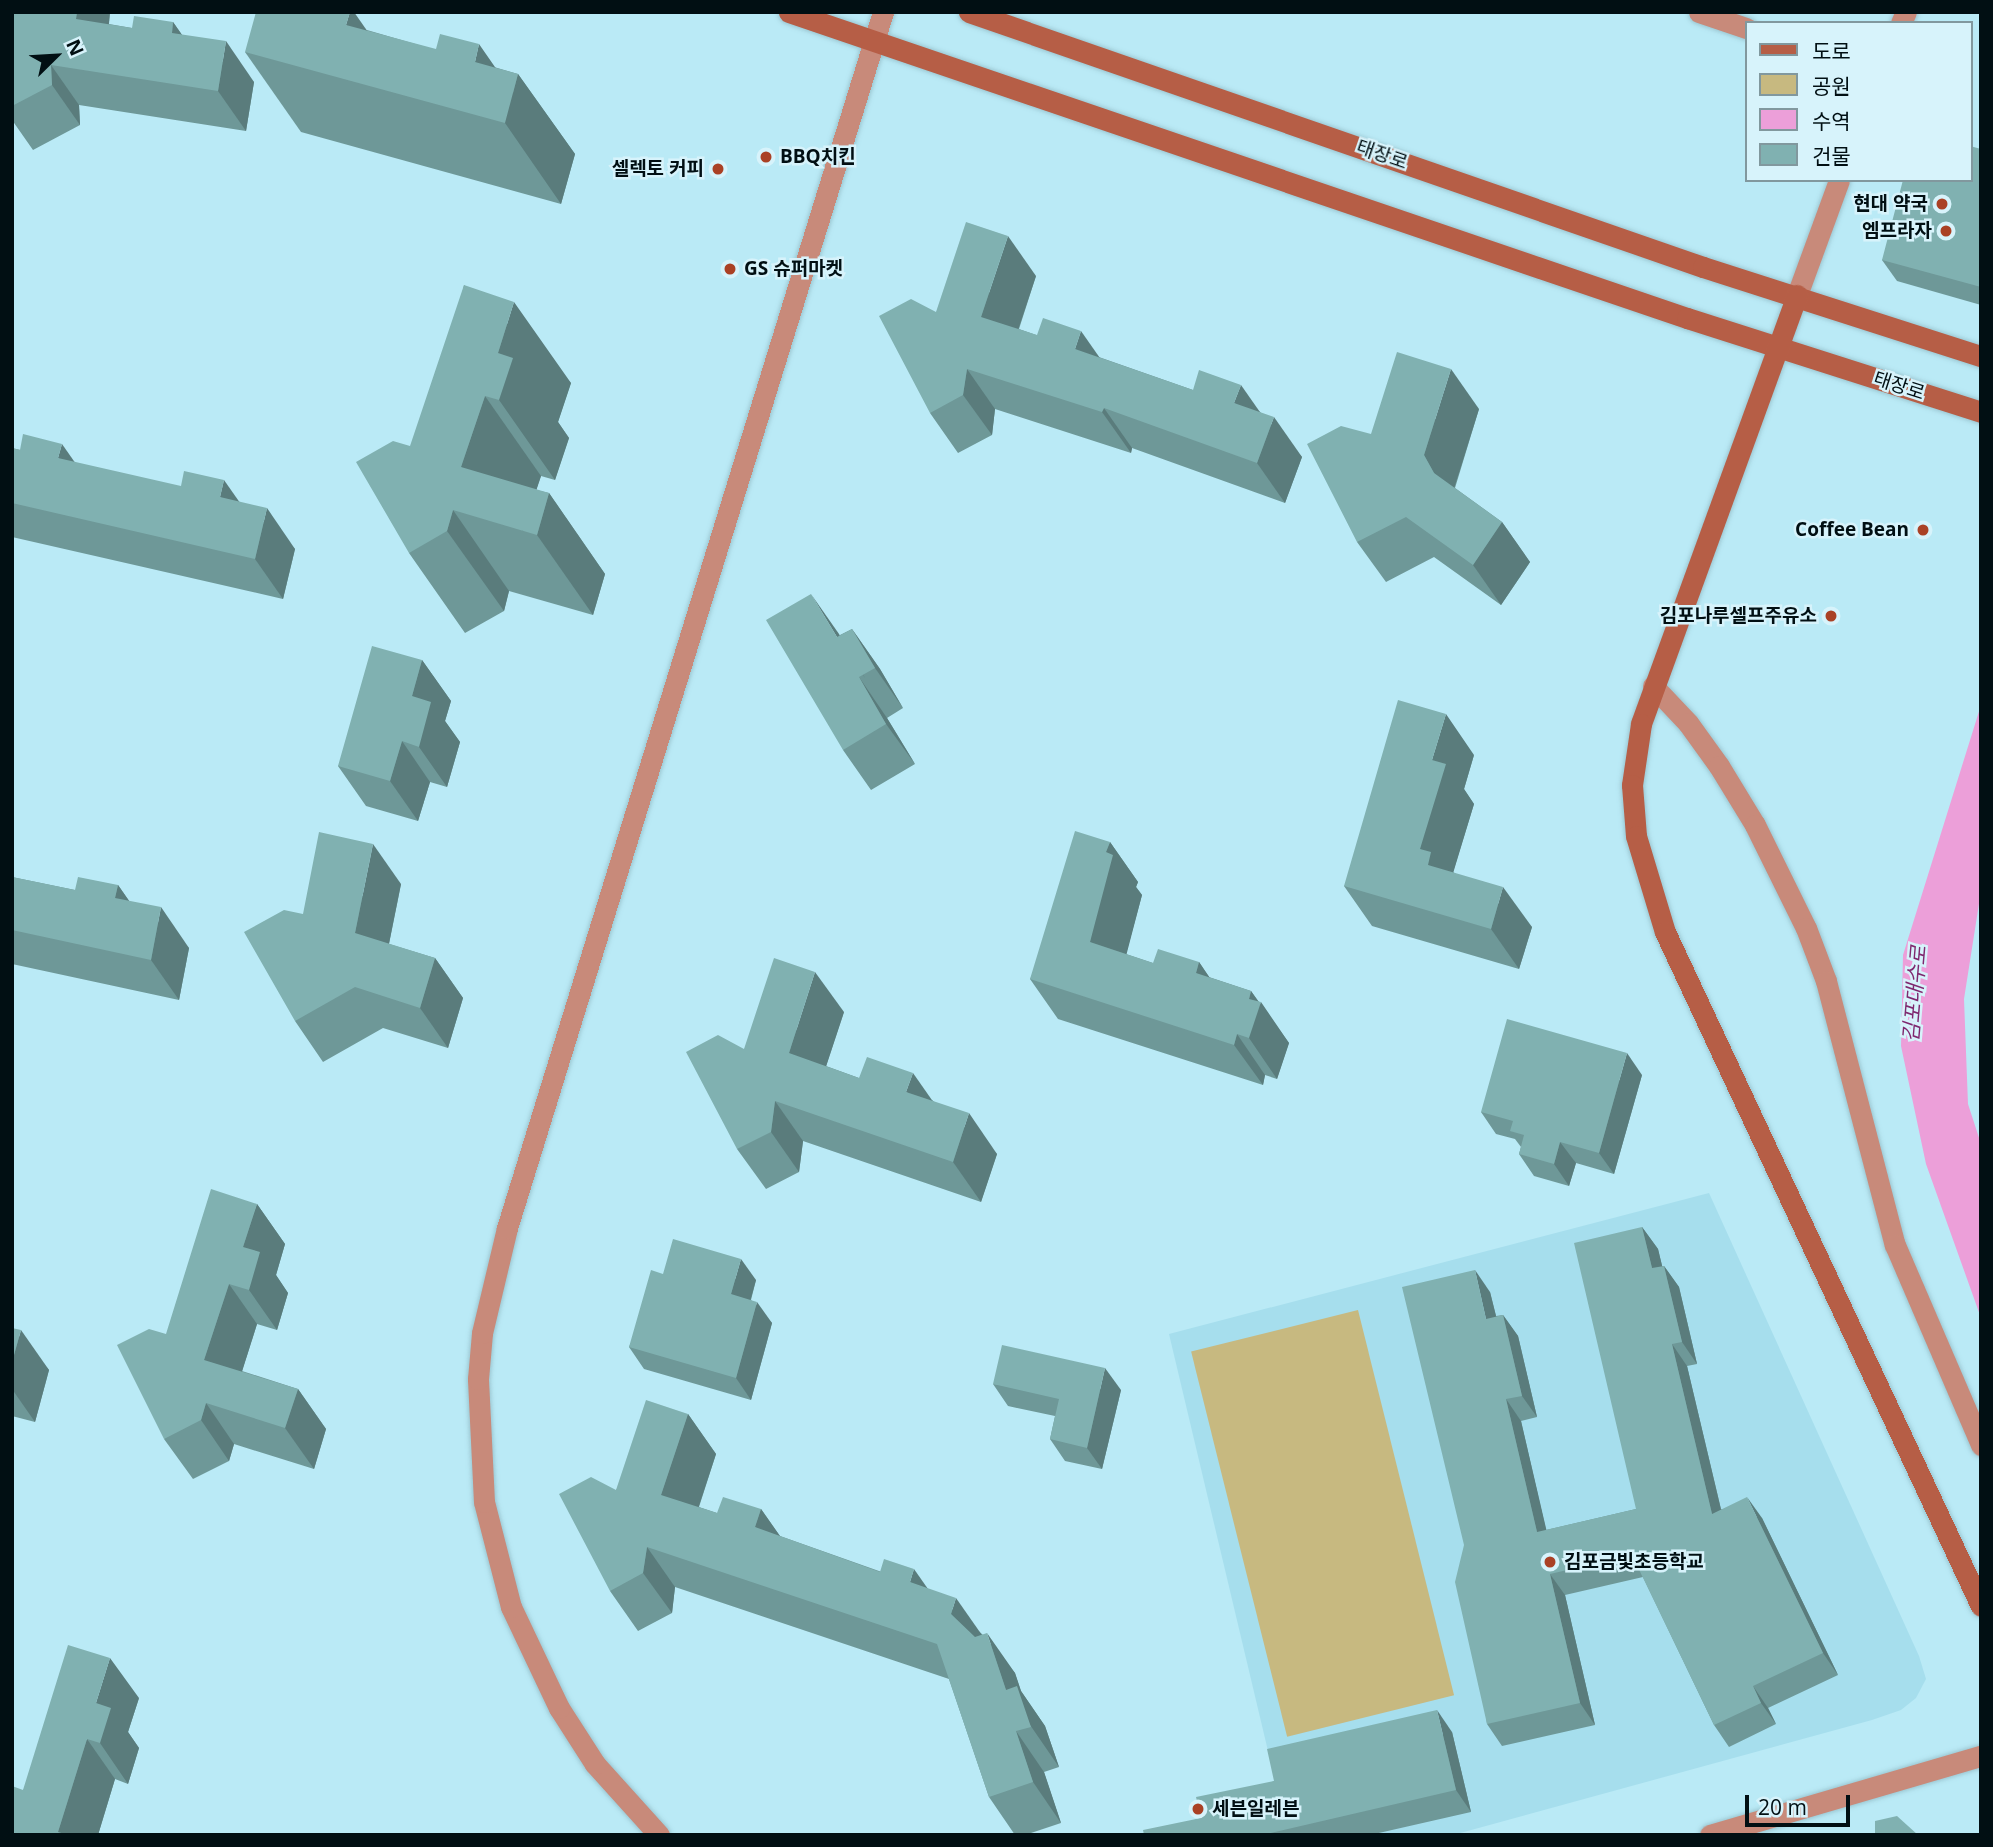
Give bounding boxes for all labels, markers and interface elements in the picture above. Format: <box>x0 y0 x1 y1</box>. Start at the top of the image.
north arrow <box>21 21 91 91</box>
legend <box>1744 21 1972 182</box>
text: N <box>60 35 90 60</box>
text: 도로 <box>1812 37 1851 65</box>
text: 공원 <box>1812 72 1851 100</box>
text: 수역 <box>1812 107 1851 135</box>
street label: 태장로 <box>1353 136 1411 174</box>
text: 건물 <box>1812 142 1851 170</box>
place label: BBQ치킨 <box>780 146 856 168</box>
marker: BBQ치킨 <box>758 149 774 165</box>
place label: 셀렉토 커피 <box>612 158 704 180</box>
marker: 셀렉토 커피 <box>710 161 726 177</box>
place label: 현대 약국 <box>1853 193 1928 215</box>
marker: 현대 약국 <box>1934 196 1950 212</box>
place label: 엠프라자 <box>1862 220 1932 242</box>
marker: 엠프라자 <box>1938 223 1954 239</box>
place label: GS 슈퍼마켓 <box>744 258 843 280</box>
marker: GS 슈퍼마켓 <box>722 261 738 277</box>
street label: 태장로 <box>1871 367 1927 405</box>
place label: Coffee Bean <box>1795 519 1909 541</box>
marker: Coffee Bean <box>1915 522 1931 538</box>
place label: 김포나루셀프주유소 <box>1660 605 1817 627</box>
marker: 김포나루셀프주유소 <box>1823 608 1839 624</box>
water label: 김포대수로 <box>1897 945 1931 1043</box>
place label: 김포금빛초등학교 <box>1564 1551 1704 1573</box>
marker: 김포금빛초등학교 <box>1542 1554 1558 1570</box>
scale bar <box>1748 1780 1853 1824</box>
text: 20 m <box>1758 1793 1807 1821</box>
place label: 세븐일레븐 <box>1212 1798 1299 1820</box>
marker: 세븐일레븐 <box>1190 1801 1206 1817</box>

